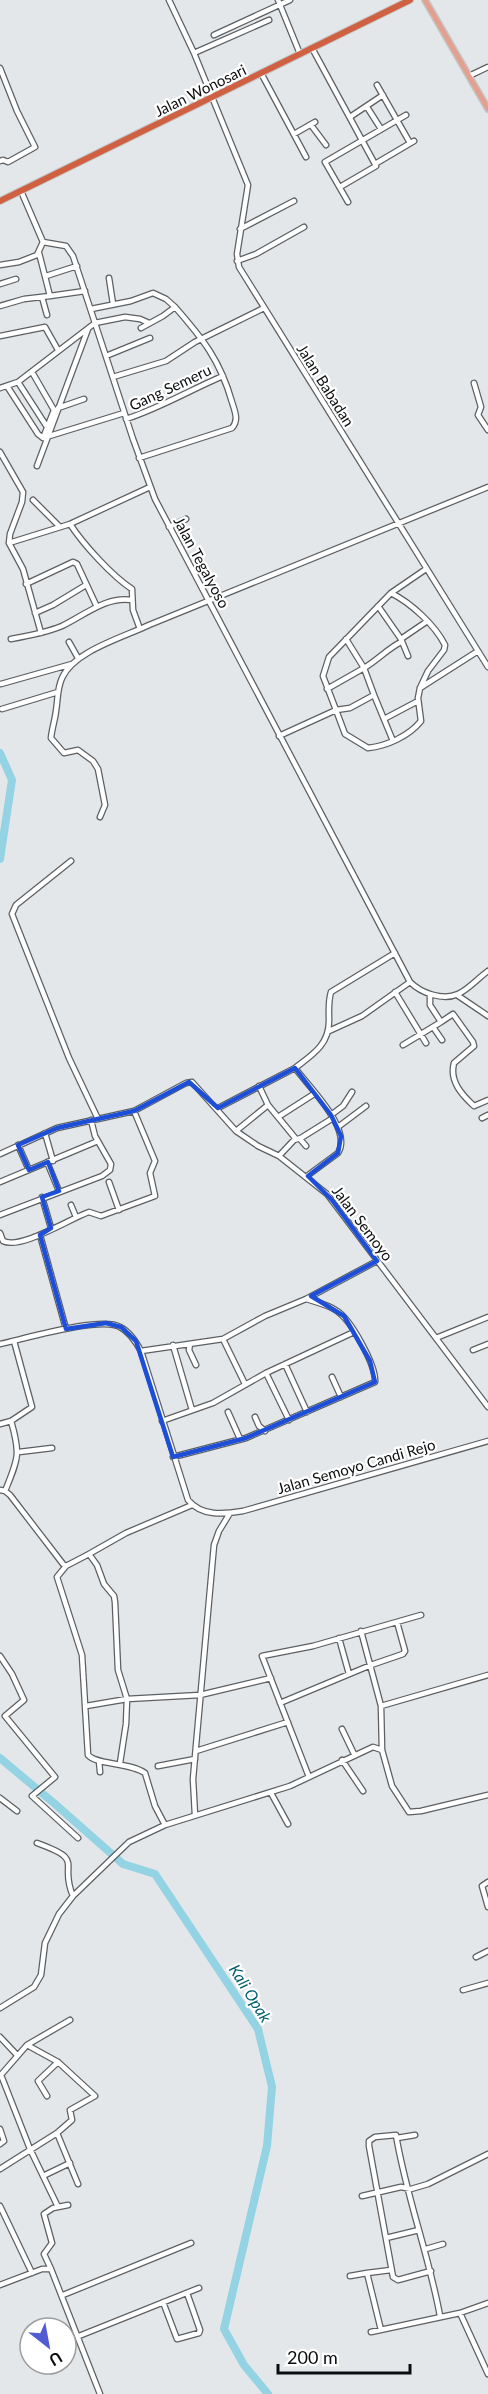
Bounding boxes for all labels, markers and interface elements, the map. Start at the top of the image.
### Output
street label: Jalan Wonosari [151,60,249,120]
street label: Jalan Babadan [294,340,358,430]
street label: Gang Semeru [126,360,214,414]
street label: Jalan Tegalyoso [170,513,234,611]
street label: Jalan Semoyo [329,1182,397,1264]
street label: Jalan Semoyo Candi Rejo [275,1435,437,1497]
water label: Kali Opak [226,1961,276,2026]
north arrow [18,2316,78,2376]
scale bar [278,2337,410,2375]
text: 200 m [287,2346,338,2368]
text: U [46,2348,66,2370]

